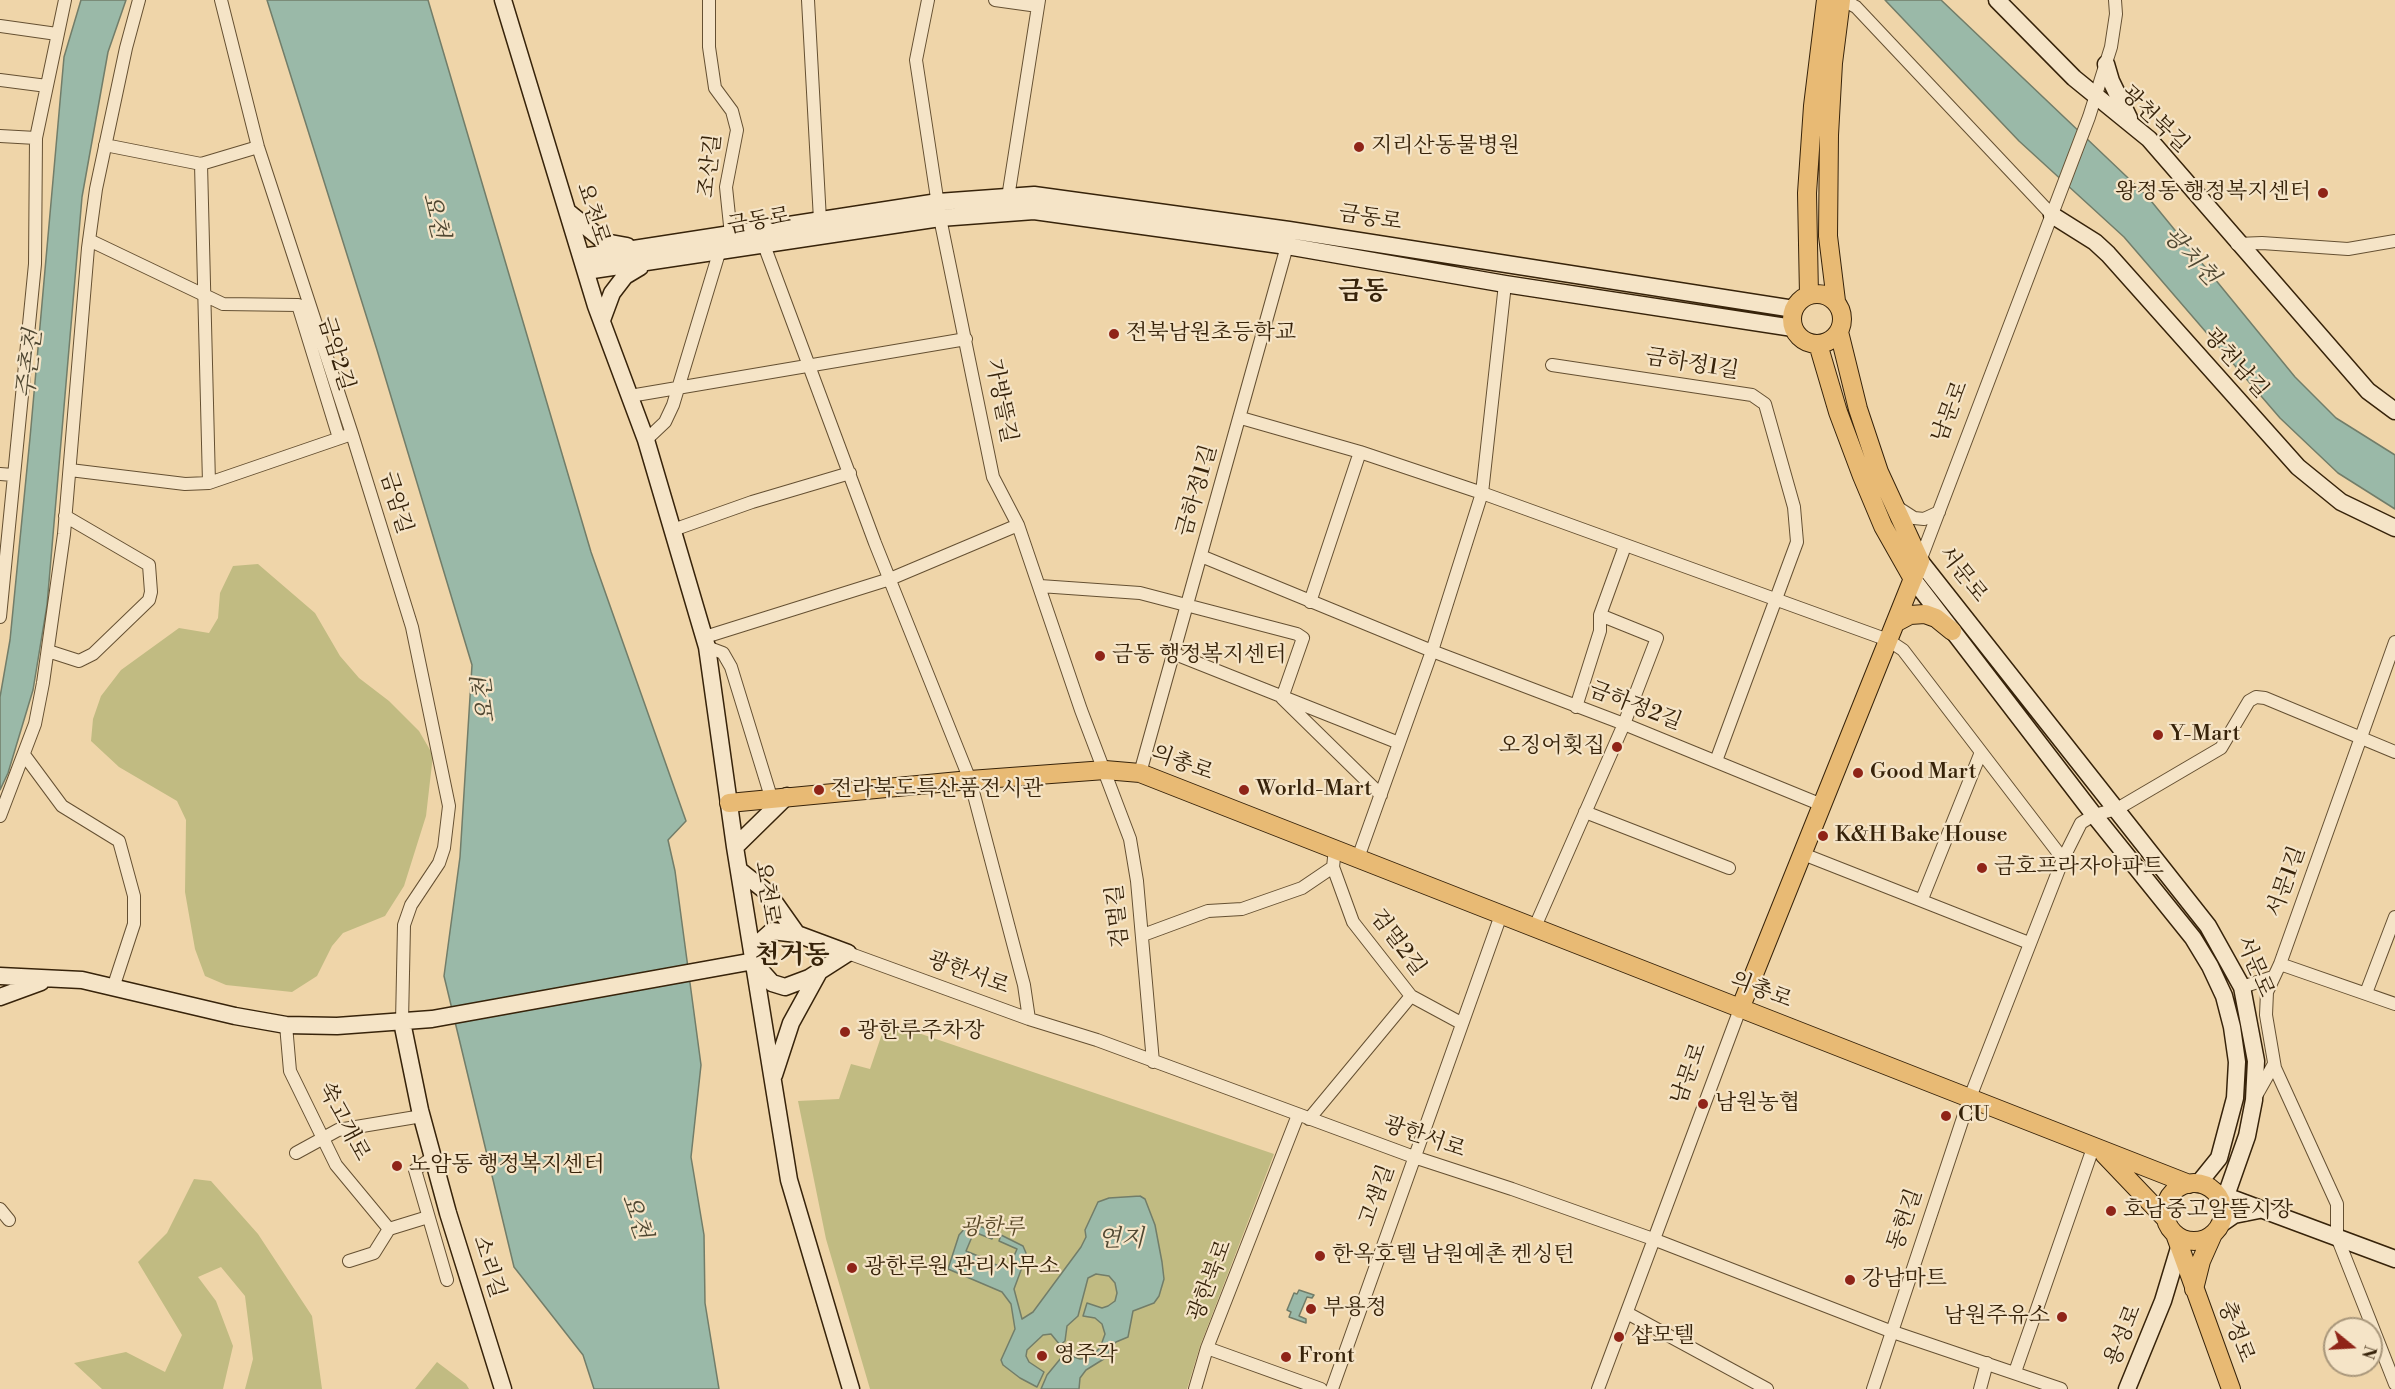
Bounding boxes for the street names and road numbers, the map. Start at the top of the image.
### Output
street label: 광천북길 [2114,81,2194,159]
street label: 조산길 [694,133,728,199]
street label: 요천로 [570,180,614,248]
street label: 금동로 [1336,201,1404,237]
street label: 금동로 [725,203,793,241]
street label: 금암2길 [311,314,359,394]
street label: 광천남길 [2197,324,2273,404]
street label: 금하정1길 [1643,345,1741,385]
street label: 가방뜰길 [979,357,1021,445]
street label: 남문로 [1927,378,1975,446]
street label: 금하정1길 [1172,442,1224,540]
street label: 금암길 [373,469,417,537]
street label: 서문로 [1932,542,1992,608]
street label: 금하정2길 [1585,677,1685,737]
street label: 의총로 [1148,741,1216,787]
street label: 서문1길 [2262,843,2312,921]
street label: 요천로 [748,859,784,927]
street label: 검멀길 [1103,883,1135,949]
street label: 검멀2길 [1363,905,1431,981]
street label: 서문로 [2229,932,2279,1002]
street label: 광한서로 [924,947,1012,1001]
street label: 의총로 [1727,967,1795,1015]
street label: 남문로 [1667,1040,1713,1108]
street label: 쑥고개로 [311,1078,375,1166]
street label: 광한서로 [1380,1112,1468,1164]
street label: 고샘길 [1355,1162,1401,1230]
street label: 동헌길 [1883,1186,1929,1254]
street label: 소리길 [466,1233,510,1301]
street label: 광한북로 [1183,1237,1239,1325]
street label: 충정로 [2211,1298,2259,1366]
street label: 용성로 [2100,1301,2148,1371]

